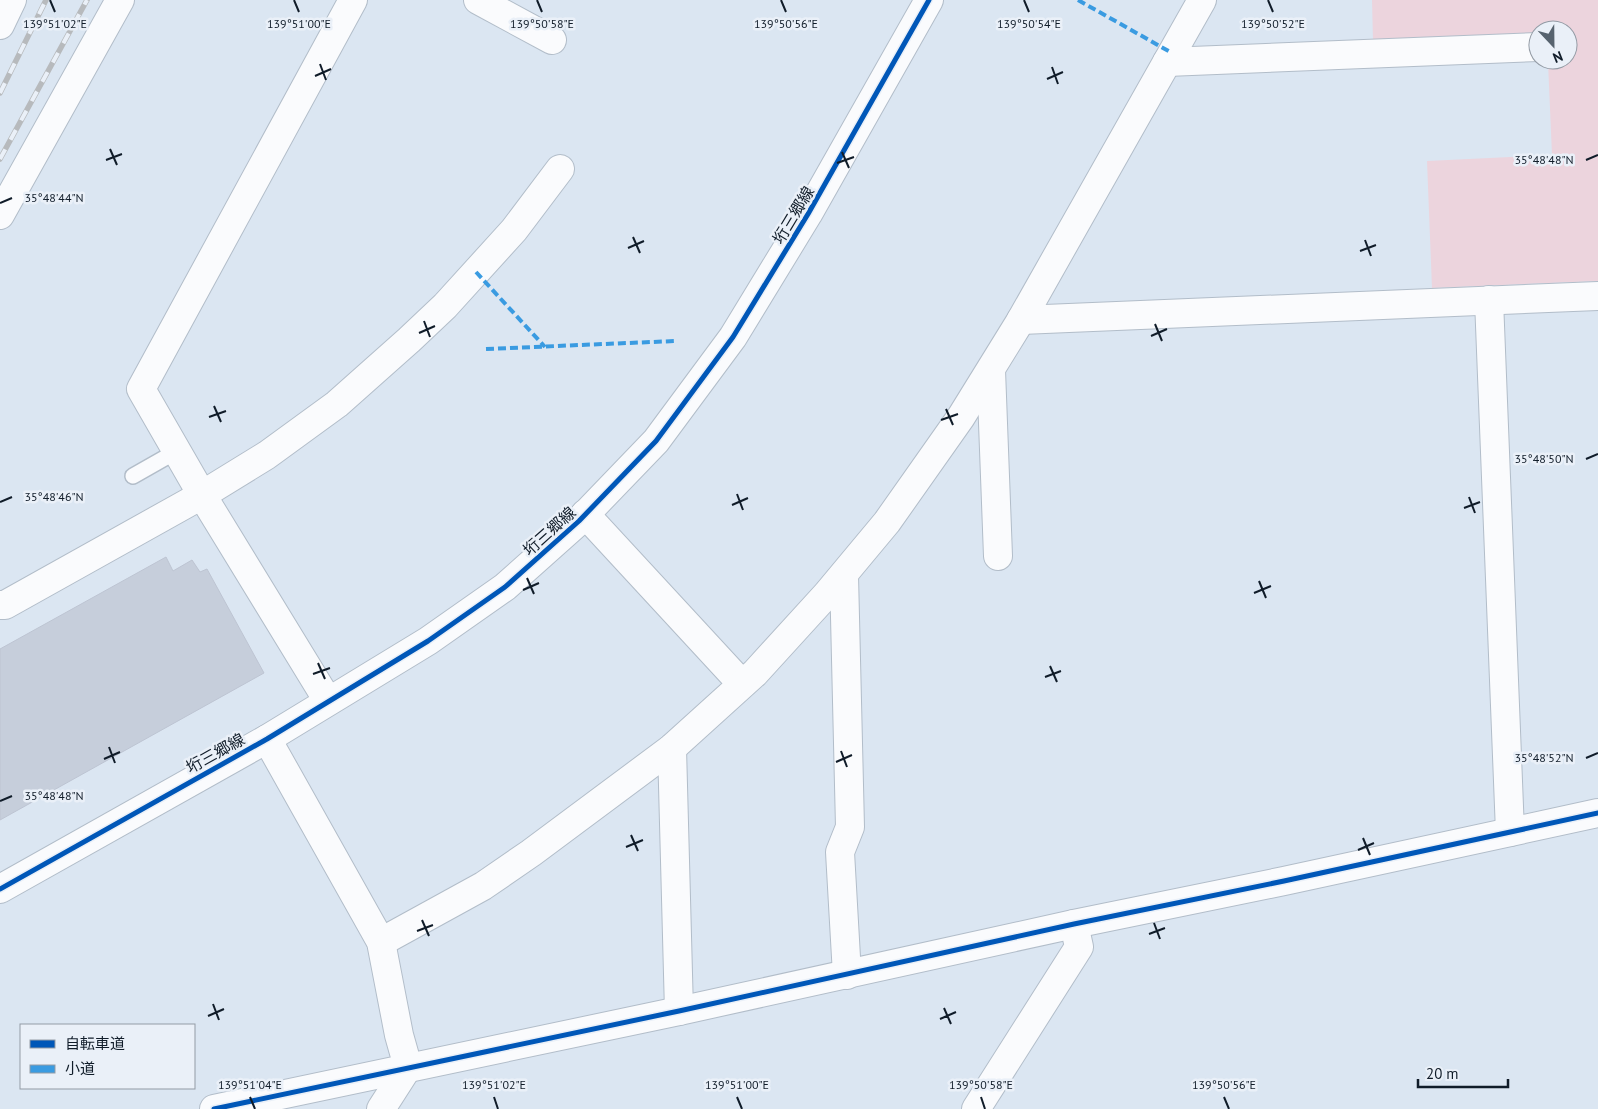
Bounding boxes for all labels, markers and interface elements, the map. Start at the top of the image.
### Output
text: 139°51'02"E [23,16,87,31]
text: 139°51'00"E [267,16,331,31]
text: 139°50'58"E [510,16,574,31]
text: 139°50'56"E [754,16,818,31]
text: 139°50'54"E [997,16,1061,31]
text: 139°50'52"E [1241,16,1305,31]
north arrow [1528,20,1578,70]
text: N [1550,47,1566,67]
text: 35°48'48"N [1514,152,1574,167]
street label: 垳三郷線 [768,182,818,248]
text: 35°48'44"N [24,190,84,205]
text: 35°48'50"N [1514,451,1574,466]
text: 35°48'46"N [24,489,84,504]
street label: 垳三郷線 [519,502,579,560]
street label: 垳三郷線 [182,729,248,777]
text: 35°48'52"N [1514,750,1574,765]
text: 35°48'48"N [24,788,84,803]
legend [20,1024,195,1089]
text: 自転車道 [65,1034,125,1053]
scale bar [1418,1056,1508,1088]
text: 小道 [65,1059,95,1078]
text: 20 m [1426,1064,1459,1083]
text: 139°51'04"E [218,1077,282,1092]
text: 139°51'02"E [462,1077,526,1092]
text: 139°51'00"E [705,1077,769,1092]
text: 139°50'58"E [949,1077,1013,1092]
text: 139°50'56"E [1192,1077,1256,1092]

